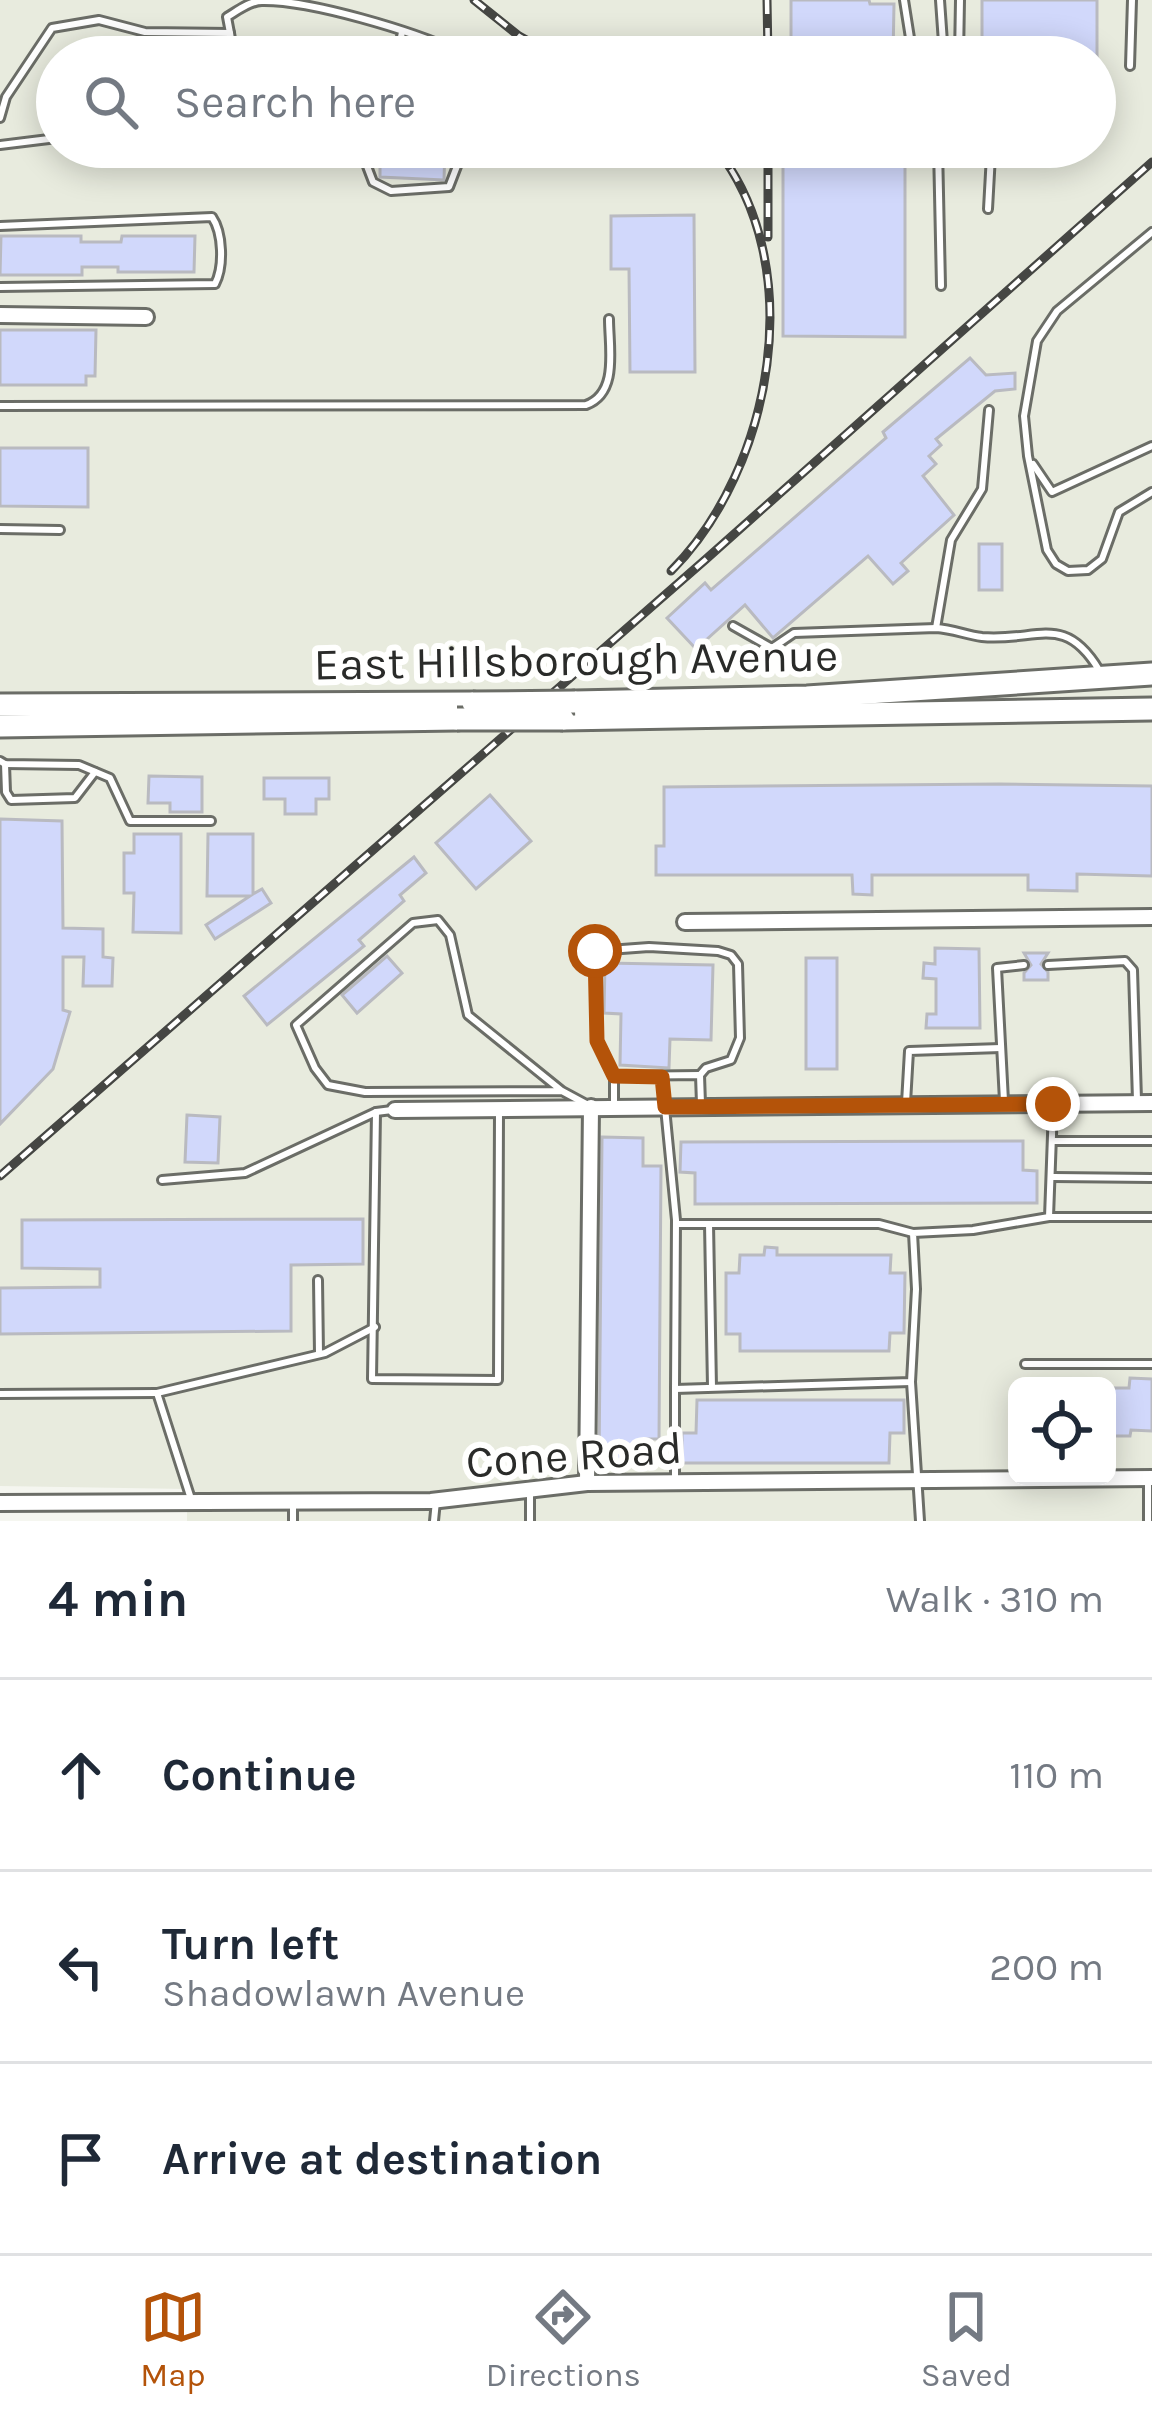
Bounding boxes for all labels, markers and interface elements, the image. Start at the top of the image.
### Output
search box [36,36,1116,168]
icon: search [78,69,144,135]
text: Search here [174,76,416,128]
street label: East Hillsborough Avenue [313,629,839,692]
route start [568,924,622,978]
route end [1026,1077,1080,1131]
map controls [1008,1377,1116,1485]
button: locate [1008,1377,1116,1485]
street label: Cone Road [464,1422,684,1488]
text: 4 min [48,1569,188,1629]
text: Walk · 310 m [886,1576,1104,1622]
icon: ahead [48,1742,114,1808]
text: Continue [162,1749,357,1801]
text: 110 m [1009,1752,1104,1798]
text: Turn left [162,1918,339,1970]
icon: left [48,1934,114,2000]
text: 200 m [989,1944,1104,1990]
text: Shadowlawn Avenue [162,1970,525,2016]
icon: arrive [48,2126,114,2192]
text: Arrive at destination [162,2133,602,2185]
tab: Map [140,2284,206,2394]
tab: Directions [486,2284,641,2394]
tab: Saved [921,2284,1012,2394]

